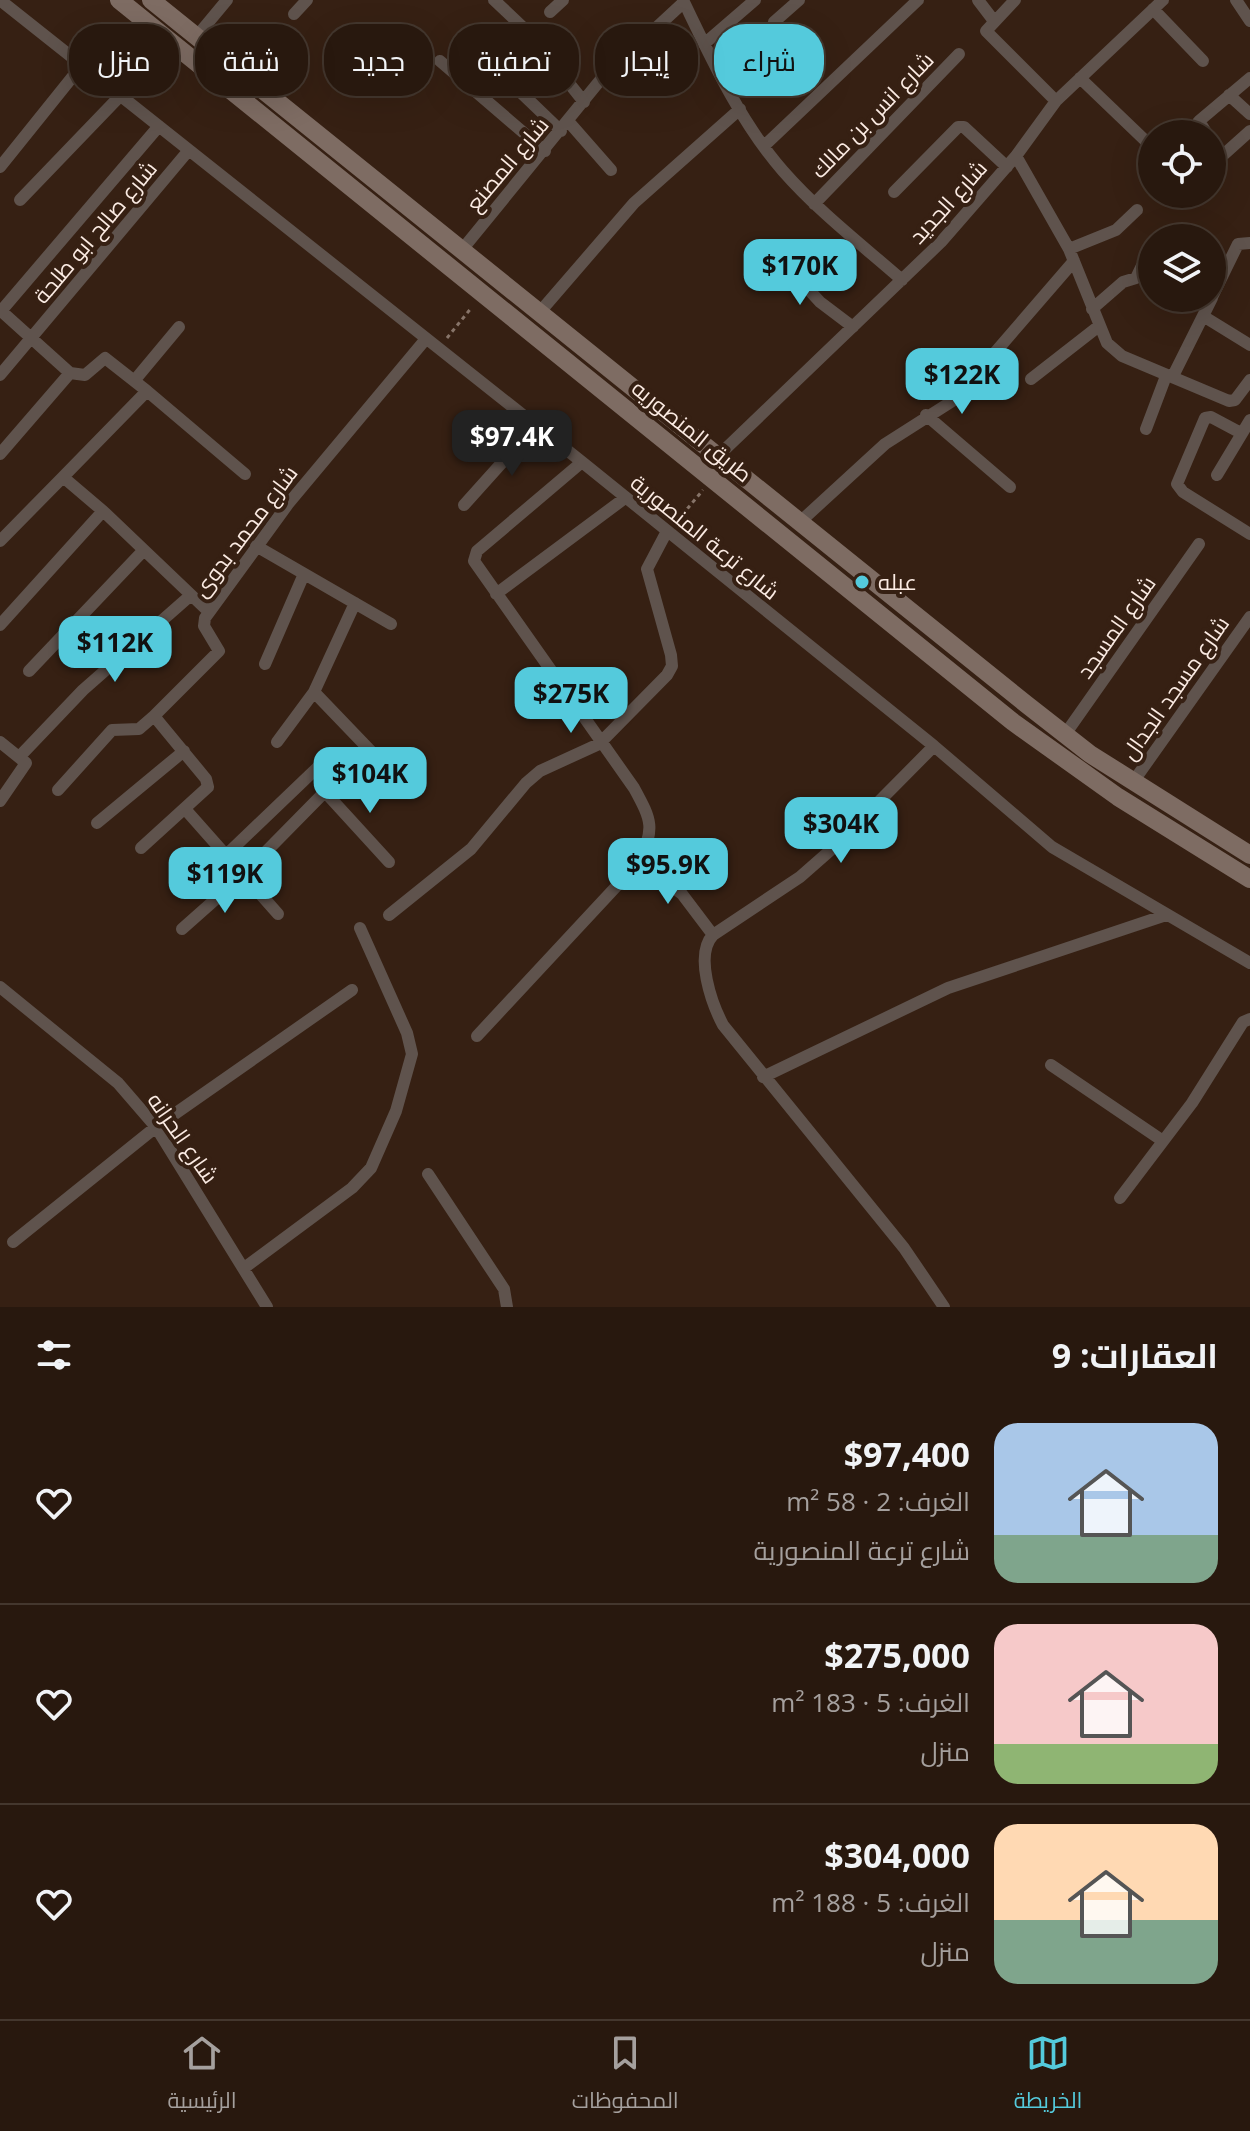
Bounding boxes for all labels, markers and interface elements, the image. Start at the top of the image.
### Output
chip: منزل [69,24,179,96]
chip: شقة [195,24,308,96]
chip: جديد [324,24,433,96]
chip: تصفية [449,24,579,96]
chip: إيجار [595,24,698,96]
chip: شراء [714,24,824,96]
street label: شارع انس بن مالك [803,45,940,185]
street label: شارع المصنع [458,110,555,217]
map controls [1138,120,1226,312]
button: locate [1138,120,1226,208]
street label: شارع الجديد [902,153,994,250]
street label: شارع صالح ابو طلحة [26,154,164,310]
button: layers [1138,224,1226,312]
pin: $170K [744,239,856,307]
text: $170K [762,247,838,283]
pin: $122K [906,348,1018,416]
text: $122K [924,356,1000,392]
street label: طريق المنصوريه [626,372,759,488]
pin: $97.4K [447,410,577,478]
text: $97.4K [470,418,554,454]
street label: شارع محمد بدوى [185,459,304,603]
street label: شارع ترعة المنصورية [624,467,786,606]
place label: عبله [878,566,917,596]
street label: شارع المسجد [1069,569,1162,684]
marker: عبله [853,573,871,591]
street label: شارع مسجد الجدال [1113,609,1236,766]
pin: $112K [59,616,171,684]
text: $112K [77,624,153,660]
pin: $275K [515,667,627,735]
text: $275K [533,675,609,711]
pin: $104K [314,747,426,815]
text: $104K [332,755,408,791]
pin: $304K [785,797,897,865]
text: $304K [803,805,879,841]
pin: $95.9K [603,838,733,906]
text: $95.9K [626,846,710,882]
pin: $119K [169,847,281,915]
text: $119K [187,855,263,891]
street label: شارع الحرانه [141,1086,226,1189]
text: العقارات: 9 [1052,1332,1218,1378]
icon: filters [32,1333,76,1377]
text: $97,400 [844,1431,970,1477]
icon: home [1058,1455,1154,1551]
icon: heart [32,1481,76,1525]
text: الغرف: 2 · 58 m² [786,1483,970,1519]
text: شارع ترعة المنصورية [754,1532,970,1568]
text: $275,000 [824,1632,970,1678]
icon: home [1058,1656,1154,1752]
icon: heart [32,1682,76,1726]
text: الغرف: 5 · 183 m² [771,1684,970,1720]
text: منزل [921,1733,970,1769]
text: $304,000 [824,1832,970,1878]
icon: home [1058,1856,1154,1952]
icon: heart [32,1882,76,1926]
text: الغرف: 5 · 188 m² [771,1884,970,1920]
text: منزل [921,1933,970,1969]
tab: الرئيسية [168,2031,237,2121]
tab: المحفوظات [572,2031,679,2121]
tab: الخريطة [1014,2031,1082,2121]

